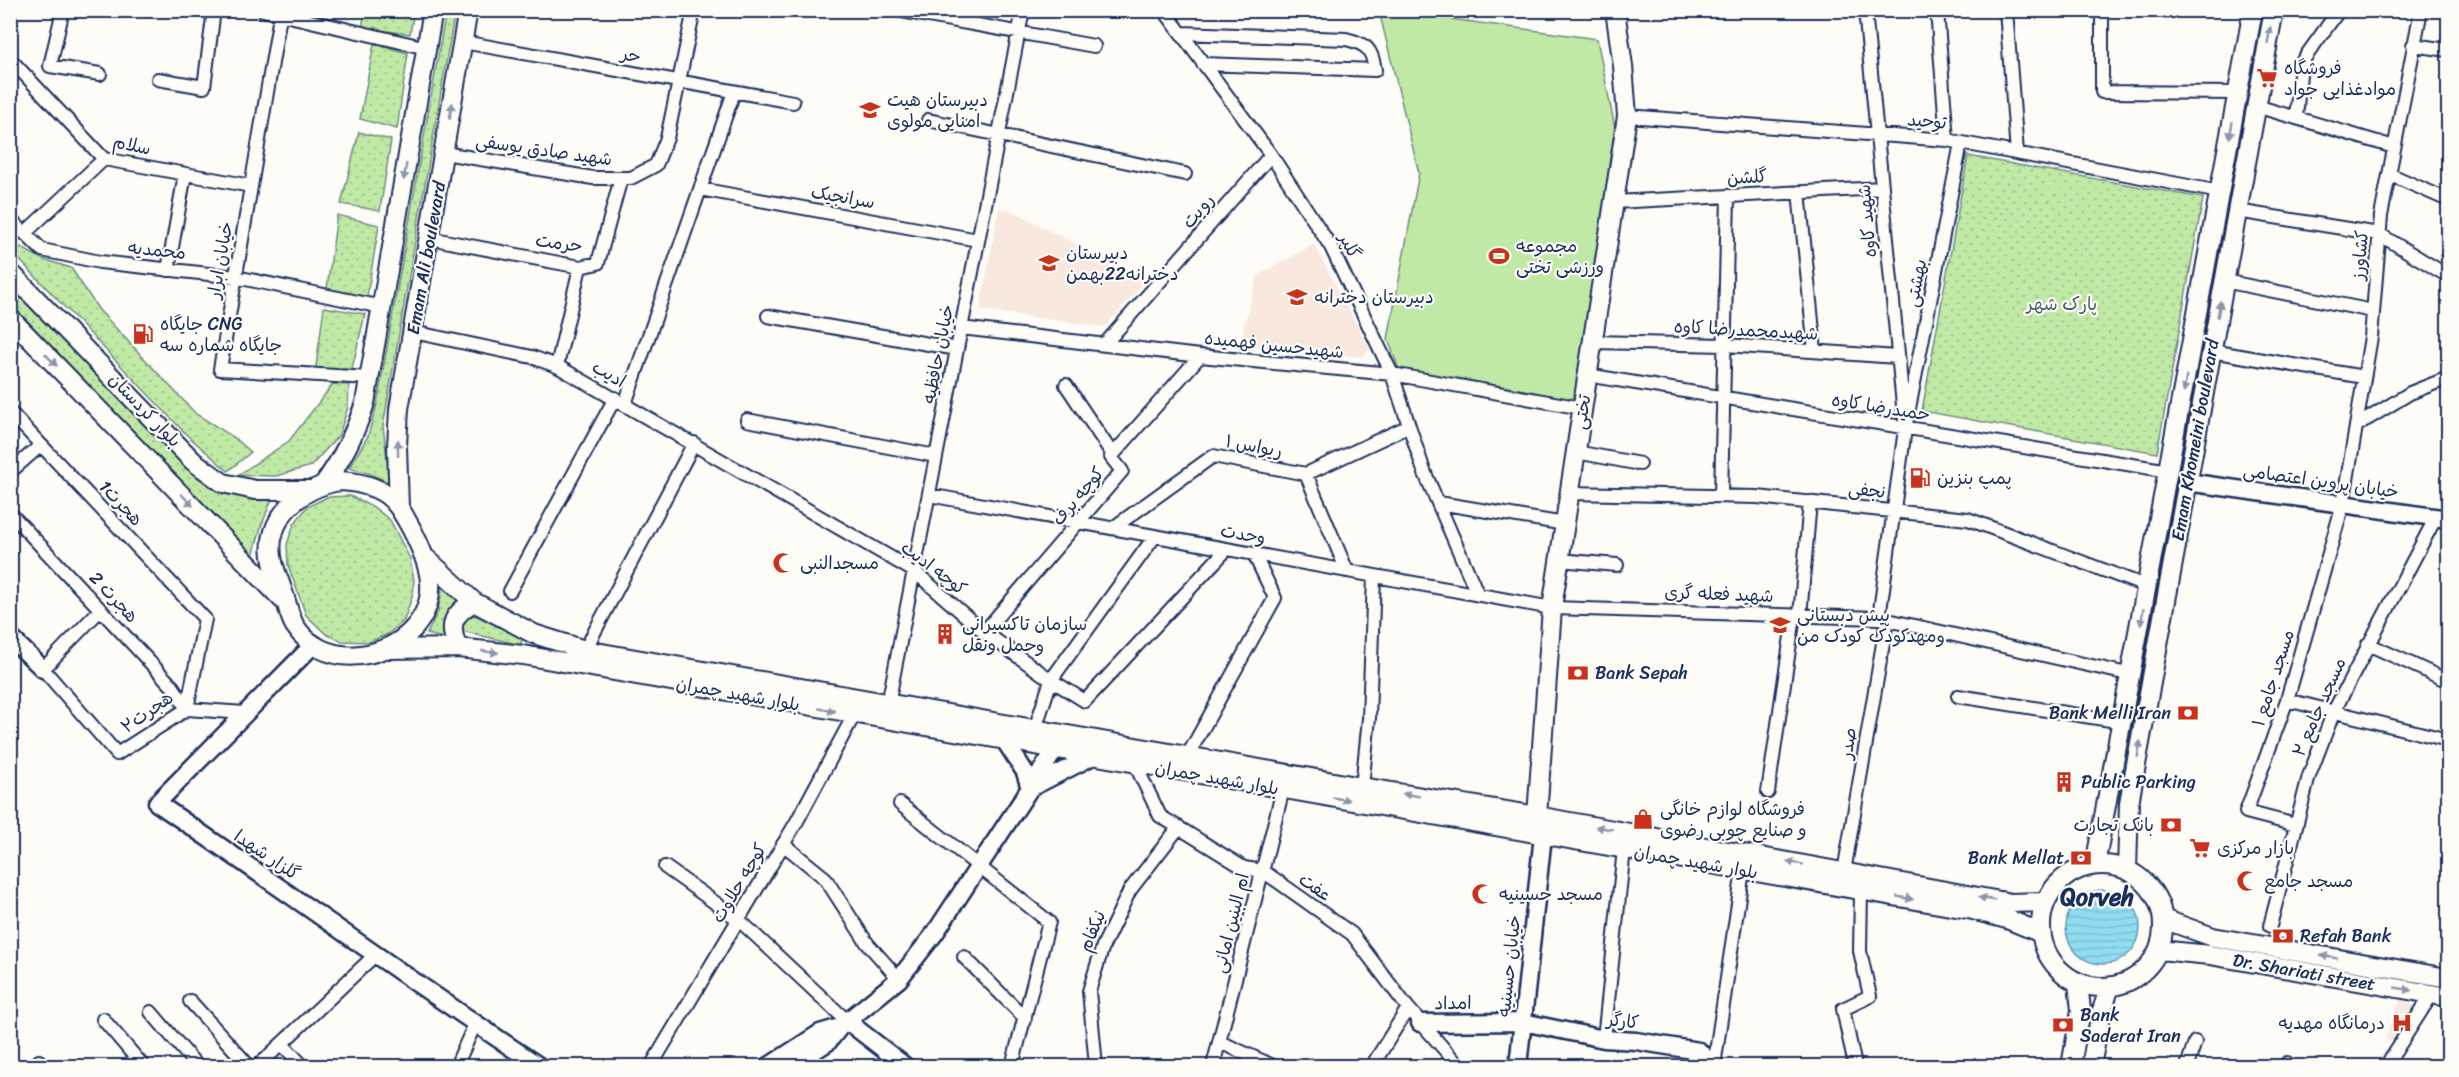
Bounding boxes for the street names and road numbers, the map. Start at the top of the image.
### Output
street label: حر [616,37,644,73]
street label: توحید [1906,103,1949,139]
street label: سلام [110,125,154,165]
street label: شهید صادق یوسفی [474,125,614,175]
street label: گلشن [1726,160,1768,194]
street label: سرانجیک [809,176,877,218]
street label: Emam Ali boulevard [397,177,455,337]
street label: شهید کاوه [1848,183,1886,259]
street label: رویت [1173,186,1223,236]
street label: خیابان ابرار [197,219,243,303]
street label: حرمت [533,224,585,262]
street label: گلپر [1329,226,1370,265]
street label: کشاورز [2342,229,2378,283]
street label: محمدیه [126,231,188,269]
street label: بهشتی [1896,256,1936,310]
street label: خیابان حافظیه [913,302,963,406]
street label: شهیدمحمدرضا کاوه [1673,310,1819,350]
street label: شهیدحسین فهمیده [1203,322,1345,368]
street label: Emam Khomeini boulevard [2161,335,2229,543]
street label: ادیب [586,351,632,397]
street label: بلوار کردستان [101,365,189,455]
street label: حمیدرضا کاوه [1829,383,1933,431]
street label: تختی [1563,391,1601,432]
street label: ریواس ۱ [1223,425,1285,467]
street label: خیابان پروین اعتصامی [2241,454,2401,508]
street label: کوچه برف [1043,459,1113,533]
street label: هجرت1 [91,472,151,534]
street label: نجفی [1847,472,1887,508]
street label: وحدت [1218,514,1268,554]
street label: کوچه ادیب [894,532,975,604]
street label: هجرت 2 [81,564,147,630]
street label: شهید فعله گری [1664,576,1774,612]
street label: مسجد جامع ۱ [2242,625,2304,731]
street label: مسجد جامع ۲ [2283,652,2355,762]
street label: بلوار شهید چمران [673,667,803,721]
street label: هجرت۲ [114,682,180,742]
street label: صدر [1829,725,1866,763]
street label: بلوار شهید چمران [1152,751,1282,805]
street label: گلزار شهدا [227,821,307,889]
street label: بلوار شهید چمران [1631,835,1761,889]
street label: کوچه حلاوت [702,836,776,929]
street label: عفت [1292,864,1338,910]
street label: ام البنین امانی [1203,870,1259,976]
street label: نیکفام [1069,905,1115,957]
street label: خیابان حسینیه [1488,913,1530,1019]
street label: Dr. Shariati street [2230,944,2378,1000]
street label: امداد [1434,987,1472,1019]
street label: کارگر [1603,1003,1641,1039]

